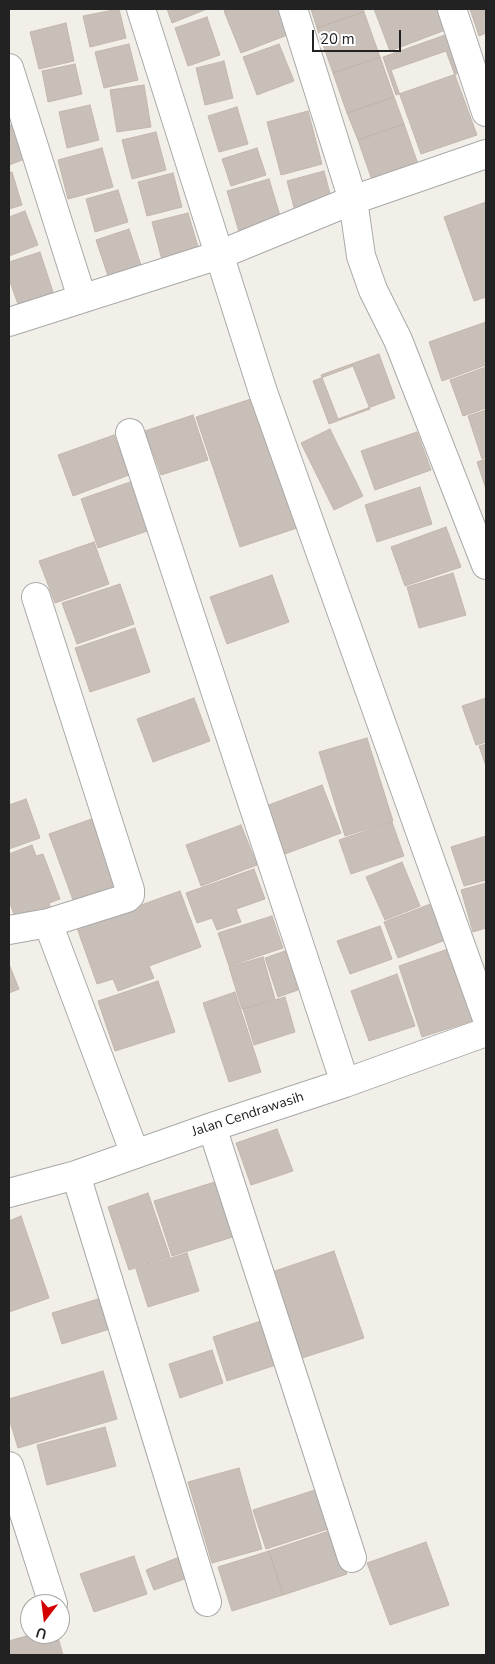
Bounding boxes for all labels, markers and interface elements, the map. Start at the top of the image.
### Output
scale bar [315,20,404,52]
text: 20 m [320,29,355,49]
street label: Jalan Cendrawasih [190,1089,306,1141]
north arrow [20,1594,70,1644]
text: U [34,1622,49,1644]

